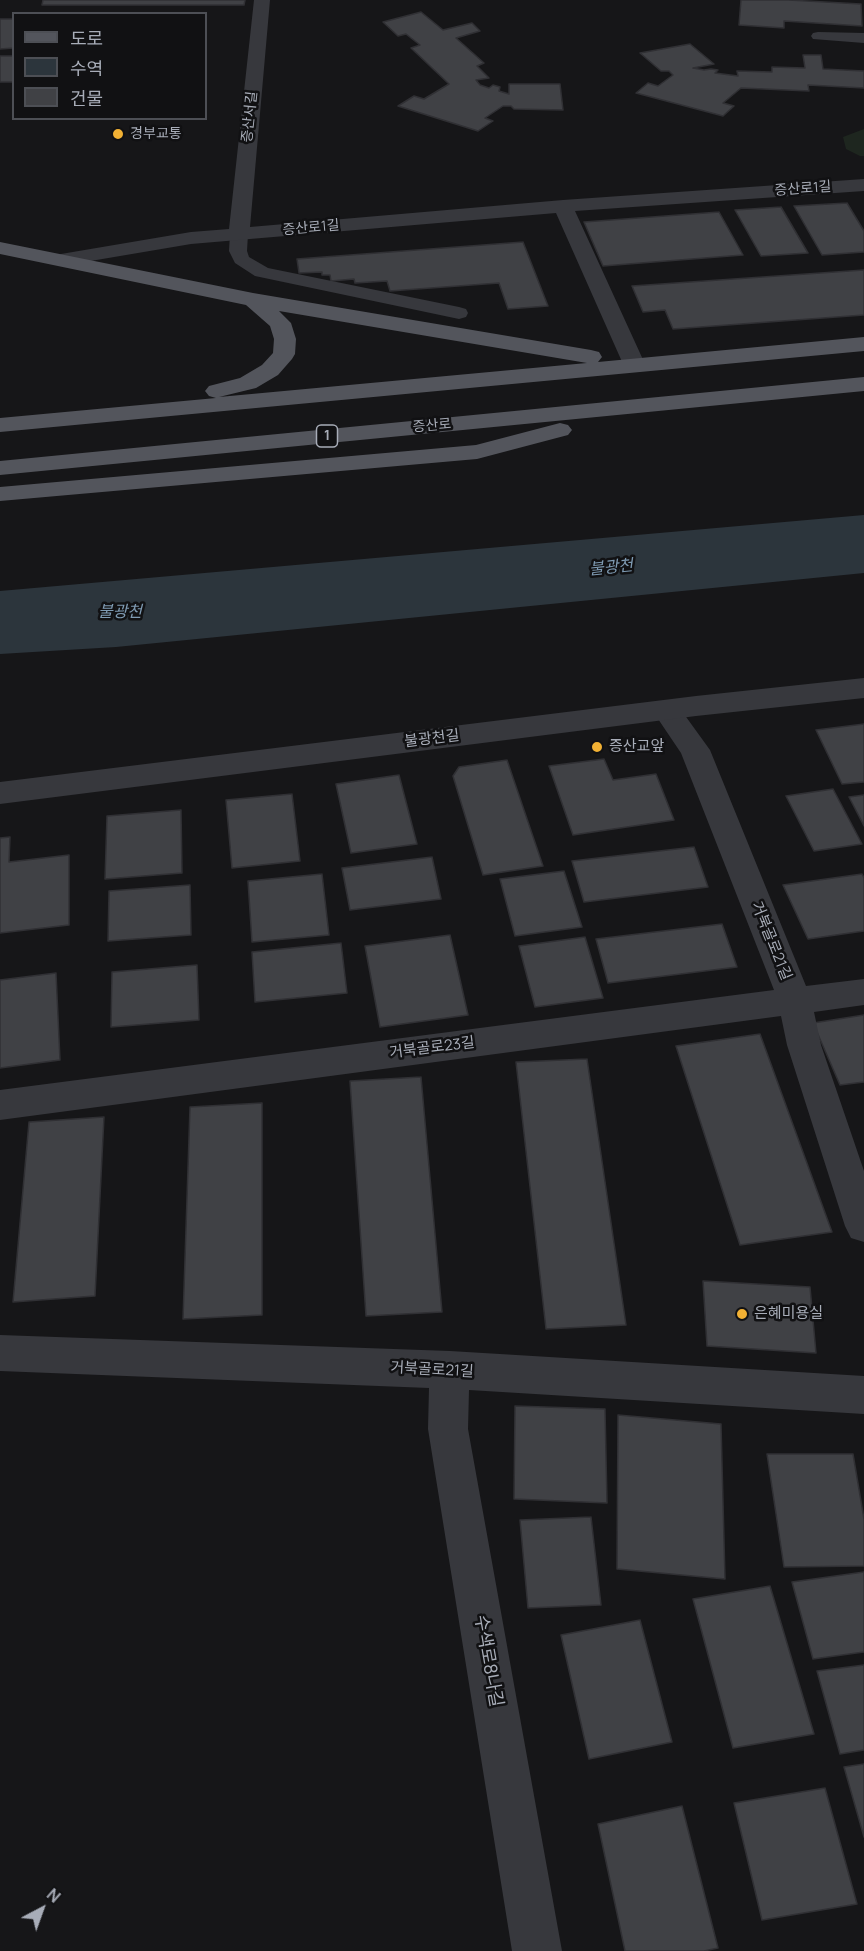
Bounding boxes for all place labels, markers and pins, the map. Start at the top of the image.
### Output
place label: 경부교통 [130,126,182,142]
marker: 경부교통 [111,127,125,141]
place label: 증산교앞 [609,738,664,756]
marker: 증산교앞 [590,740,604,754]
place label: 은혜미용실 [754,1305,823,1323]
marker: 은혜미용실 [735,1307,749,1321]

